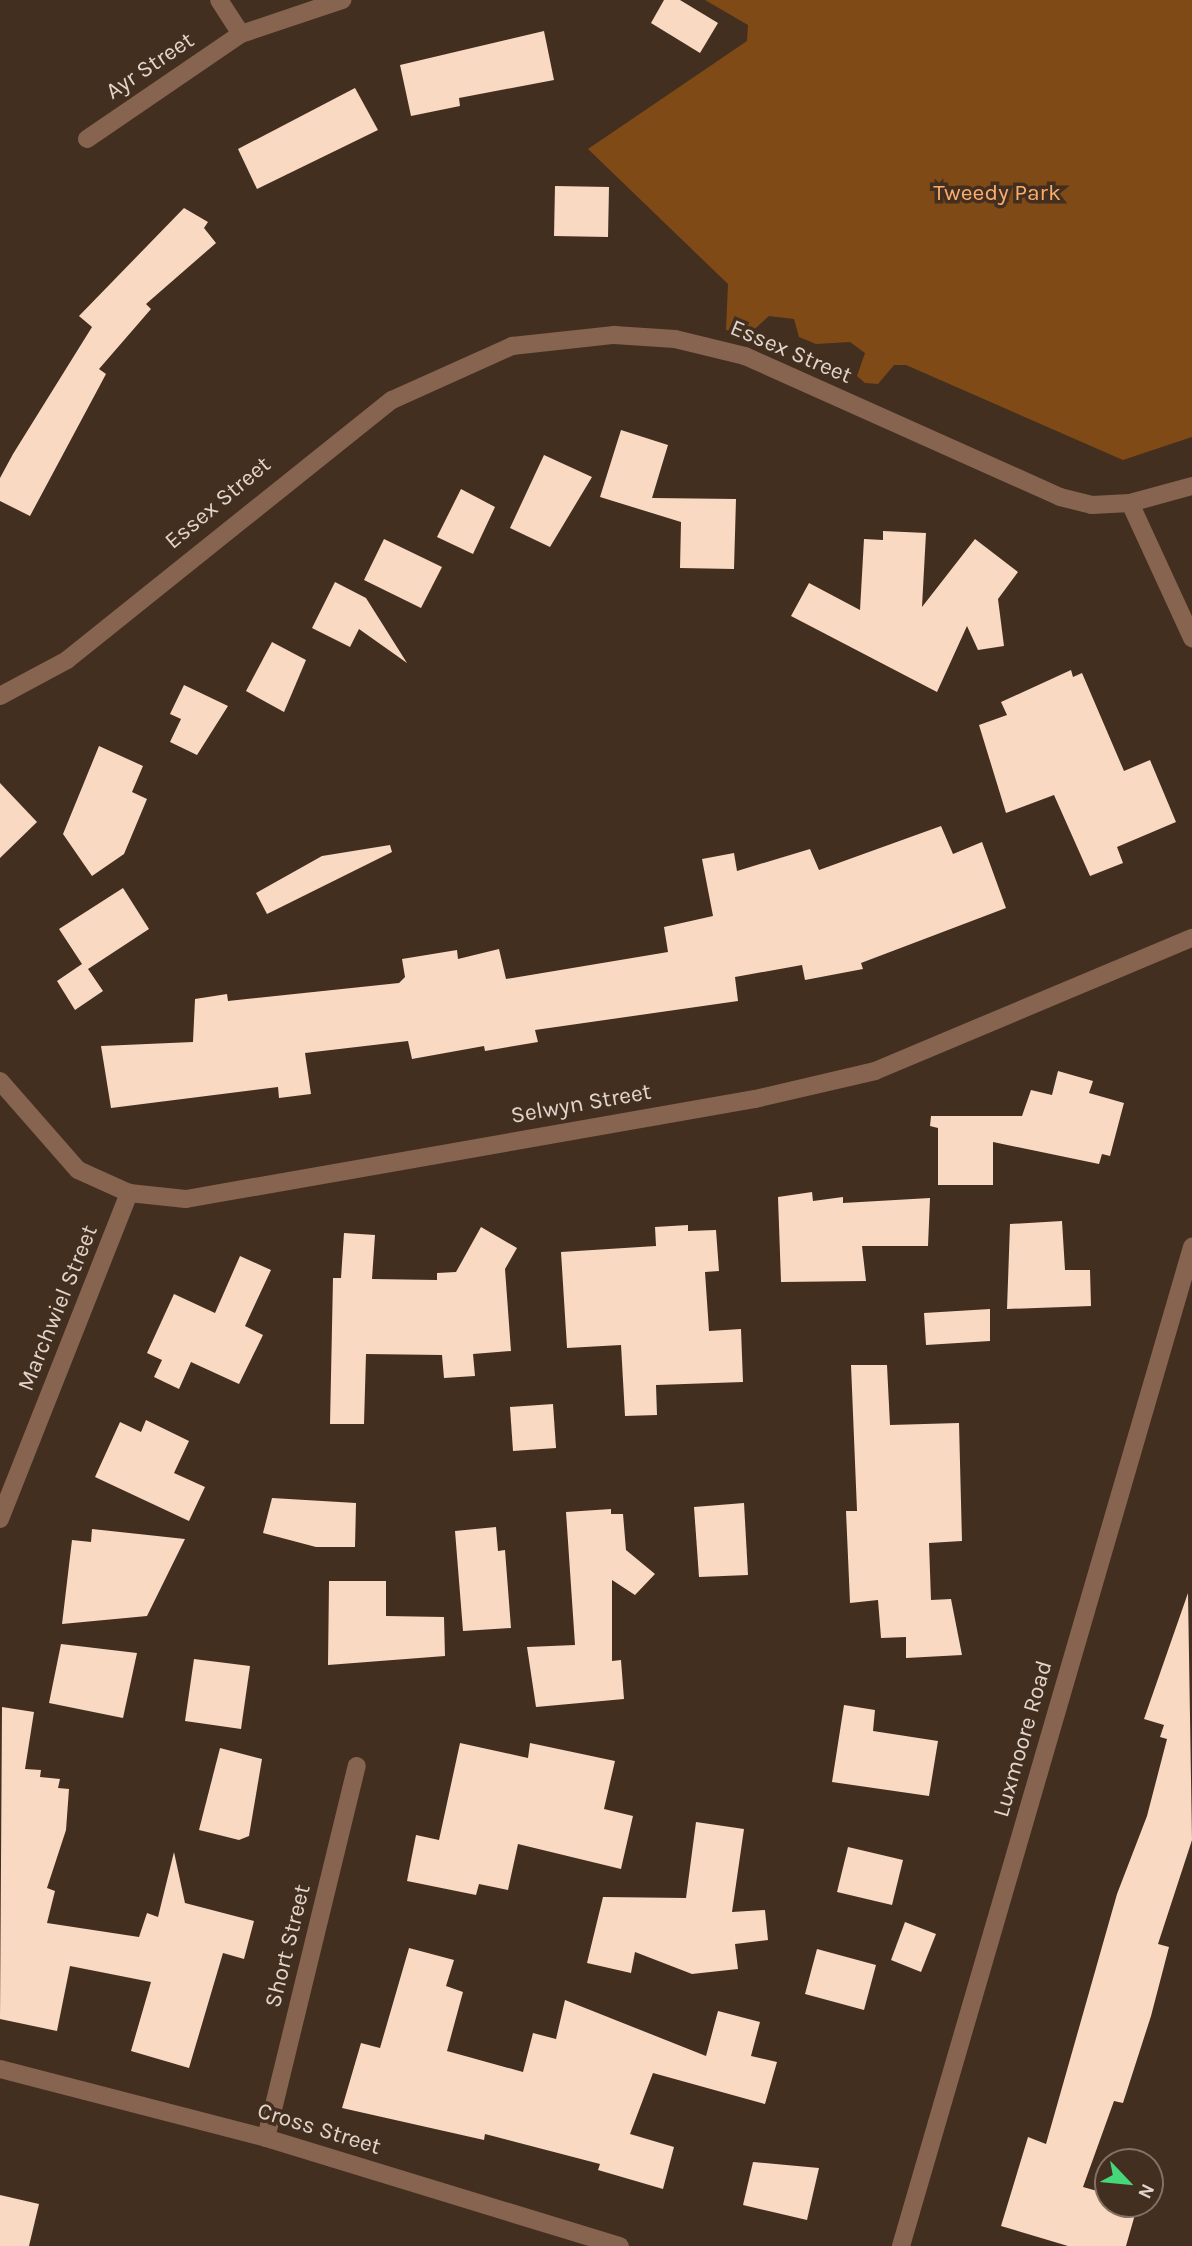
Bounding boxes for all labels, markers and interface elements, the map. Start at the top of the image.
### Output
street label: Ayr Street [101,27,199,105]
park label: Tweedy Park [933,179,1061,207]
street label: Essex Street [726,314,856,390]
street label: Essex Street [160,451,276,555]
street label: Selwyn Street [509,1078,653,1130]
street label: Marchwiel Street [12,1221,104,1395]
street label: Luxmoore Road [987,1658,1059,1820]
street label: Short Street [259,1882,317,2010]
street label: Cross Street [254,2097,384,2161]
north arrow [1094,2148,1164,2218]
text: N [1133,2180,1159,2202]

